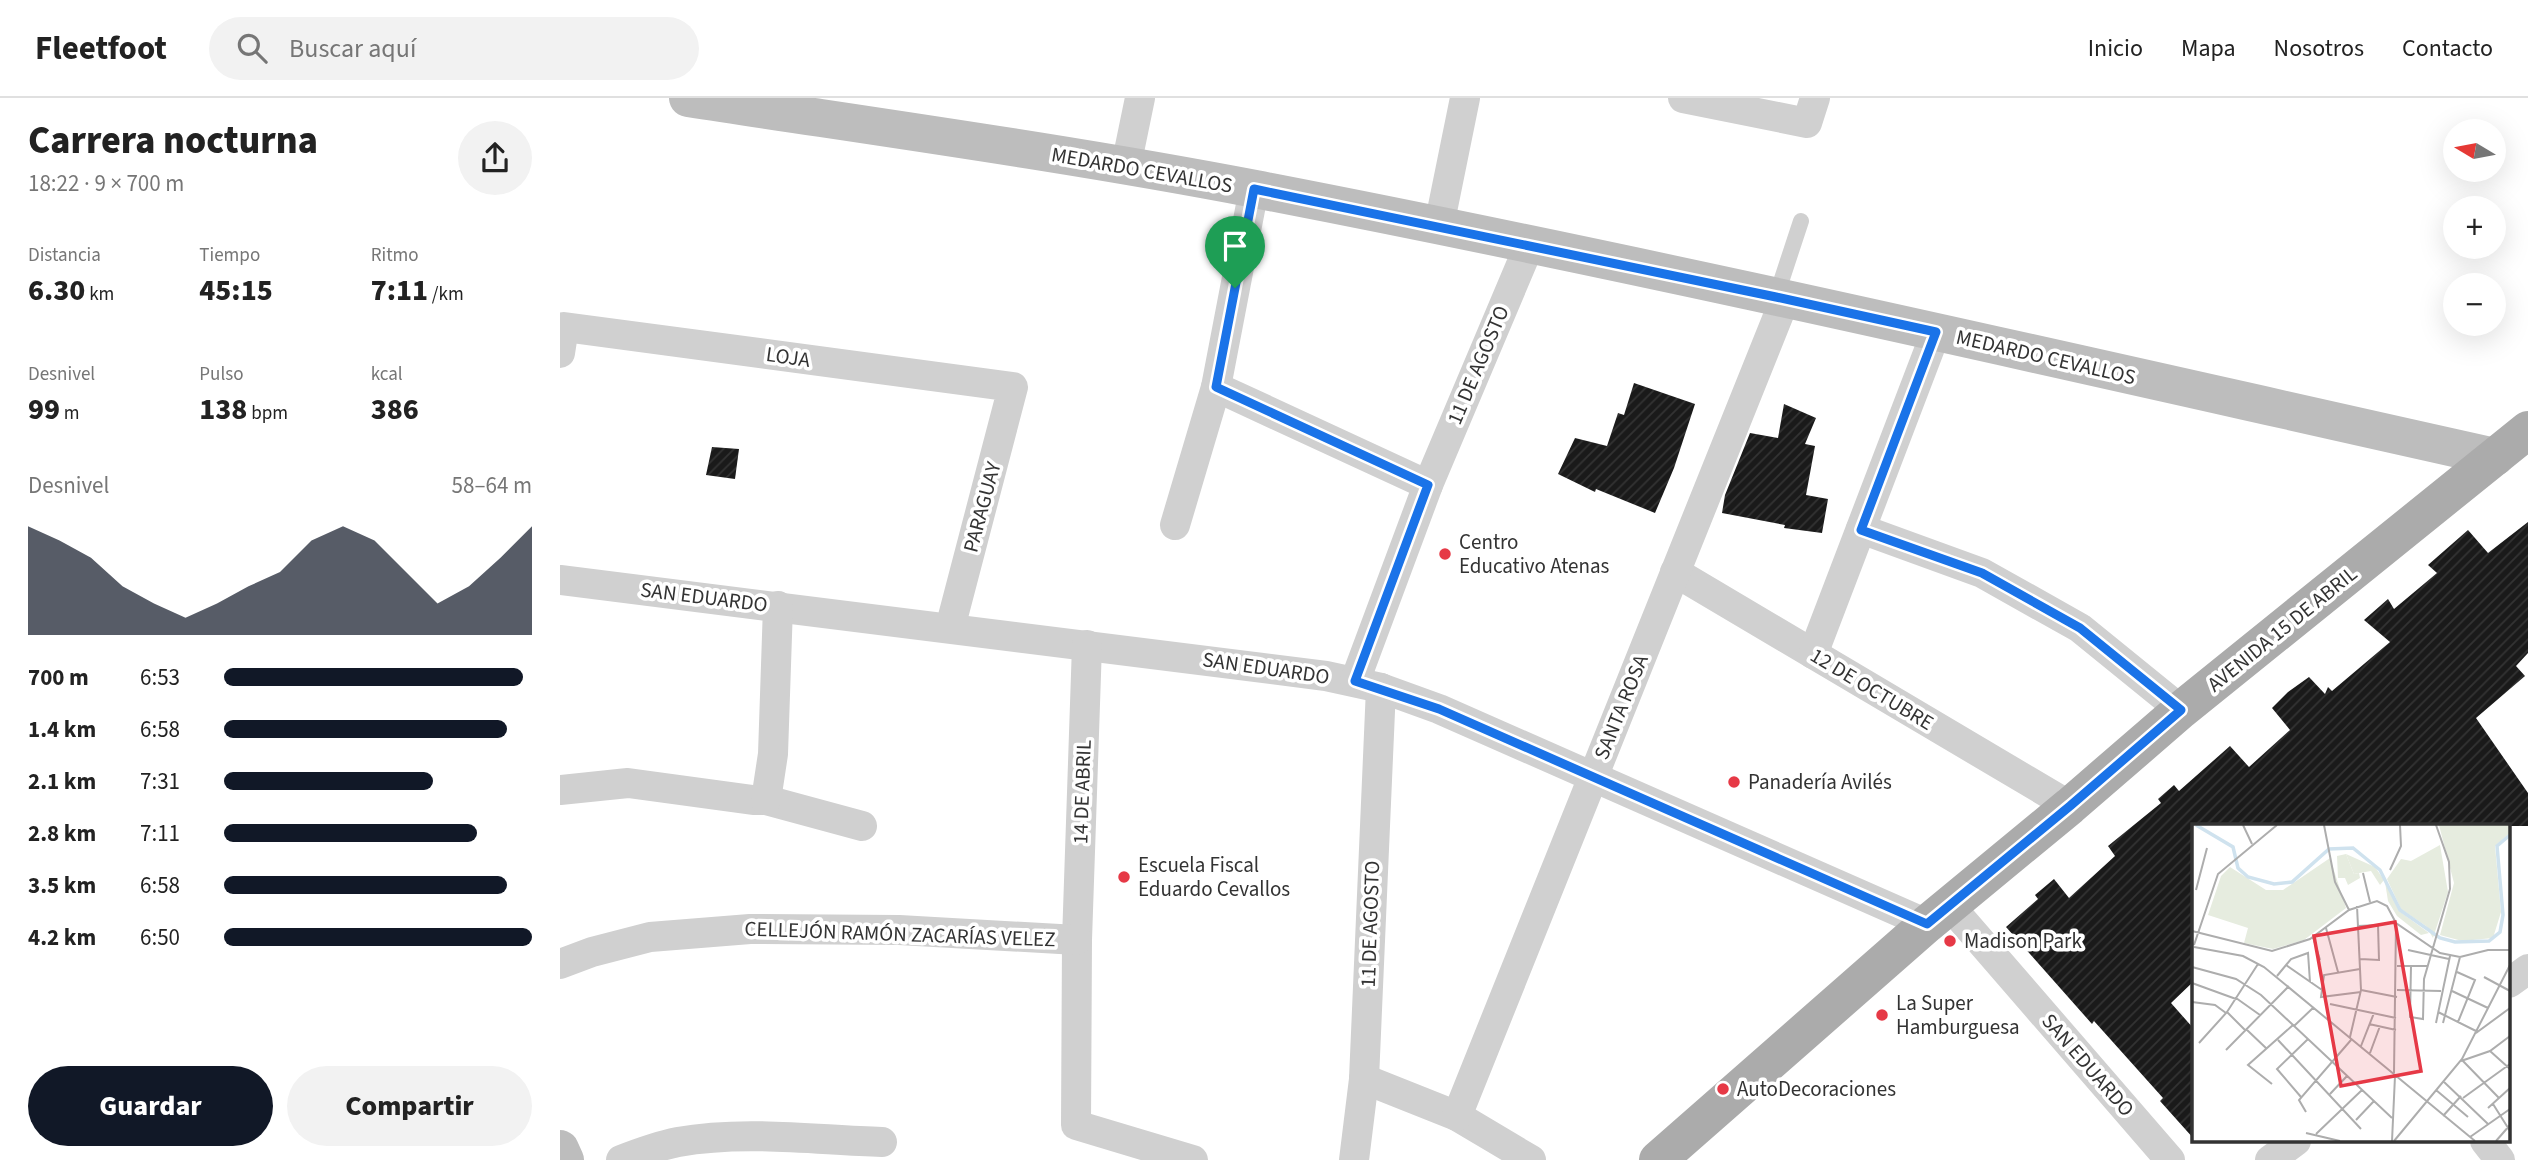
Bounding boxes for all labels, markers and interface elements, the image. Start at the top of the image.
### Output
search box [209,17,699,80]
text: Fleetfoot [35,25,167,72]
icon: search [233,29,271,67]
text: Buscar aquí [289,30,416,67]
text: Inicio [2088,31,2143,66]
text: Mapa [2181,31,2236,66]
text: Nosotros [2274,31,2364,66]
text: Contacto [2402,31,2493,66]
text: Carrera nocturna [28,114,318,168]
north arrow [2443,119,2506,182]
map controls [2443,119,2506,336]
button: share [458,121,532,195]
street label: MEDARDO CEVALLOS [1049,139,1235,201]
text: 18:22 · 9 × 700 m [28,167,184,200]
button: + [2443,196,2506,259]
pin [1205,216,1265,288]
icon: arrive [1216,227,1254,265]
text: Distancia [28,242,101,269]
text: Tiempo [199,242,260,269]
text: Ritmo [371,242,419,269]
text: 6.30 [28,269,85,312]
text: 45:15 [199,269,273,312]
text: 7:11 [371,269,428,312]
button: − [2443,273,2506,336]
text: km [85,281,114,308]
text: /km [428,281,464,308]
street label: 11 DE AGOSTO [1439,301,1517,429]
street label: MEDARDO CEVALLOS [1953,322,2139,392]
street label: LOJA [764,339,813,375]
text: Desnivel [28,361,95,388]
text: Pulso [199,361,244,388]
text: kcal [371,361,403,388]
text: 99 [28,388,60,431]
text: 138 [199,388,247,431]
text: 386 [371,388,419,431]
text: m [60,400,80,427]
text: bpm [247,400,288,427]
street label: PARAGUAY [956,457,1009,556]
text: Desnivel [28,469,109,502]
text: 58–64 m [452,469,532,502]
place label: Centro Educativo Atenas [1459,527,1610,581]
marker: Centro Educativo Atenas [1437,546,1453,562]
street label: AVENIDA 15 DE ABRIL [2201,559,2363,699]
street label: SAN EDUARDO [639,574,769,620]
street label: 12 DE OCTUBRE [1805,640,1939,738]
street label: SAN EDUARDO [1201,644,1331,692]
street label: SANTA ROSA [1586,649,1656,764]
text: 700 m [28,661,89,694]
text: 6:53 [140,661,180,694]
text: 1.4 km [28,713,96,746]
text: 6:58 [140,713,180,746]
street label: 14 DE ABRIL [1065,739,1099,845]
text: 2.1 km [28,765,96,798]
text: 7:31 [140,765,180,798]
place label: Panadería Avilés [1748,767,1892,797]
marker: Panadería Avilés [1726,774,1742,790]
text: 2.8 km [28,817,96,850]
text: 7:11 [140,817,180,850]
inset map [2192,824,2511,1142]
place label: Escuela Fiscal Eduardo Cevallos [1138,850,1290,904]
street label: 11 DE AGOSTO [1353,860,1387,988]
text: 3.5 km [28,869,96,902]
text: 6:58 [140,869,180,902]
marker: Escuela Fiscal Eduardo Cevallos [1116,869,1132,885]
street label: CELLEJÓN RAMÓN ZACARÍAS VELEZ [744,914,1056,954]
text: 4.2 km [28,921,96,954]
text: 6:50 [140,921,180,954]
place label: Madison Park [1964,926,2082,956]
marker: Madison Park [1942,933,1958,949]
place label: La Super Hamburguesa [1896,988,2020,1042]
marker: La Super Hamburguesa [1874,1007,1890,1023]
street label: SAN EDUARDO [2035,1007,2141,1123]
button: Guardar [28,1066,273,1146]
button: Compartir [287,1066,532,1146]
place label: AutoDecoraciones [1737,1074,1896,1104]
marker: AutoDecoraciones [1715,1081,1731,1097]

